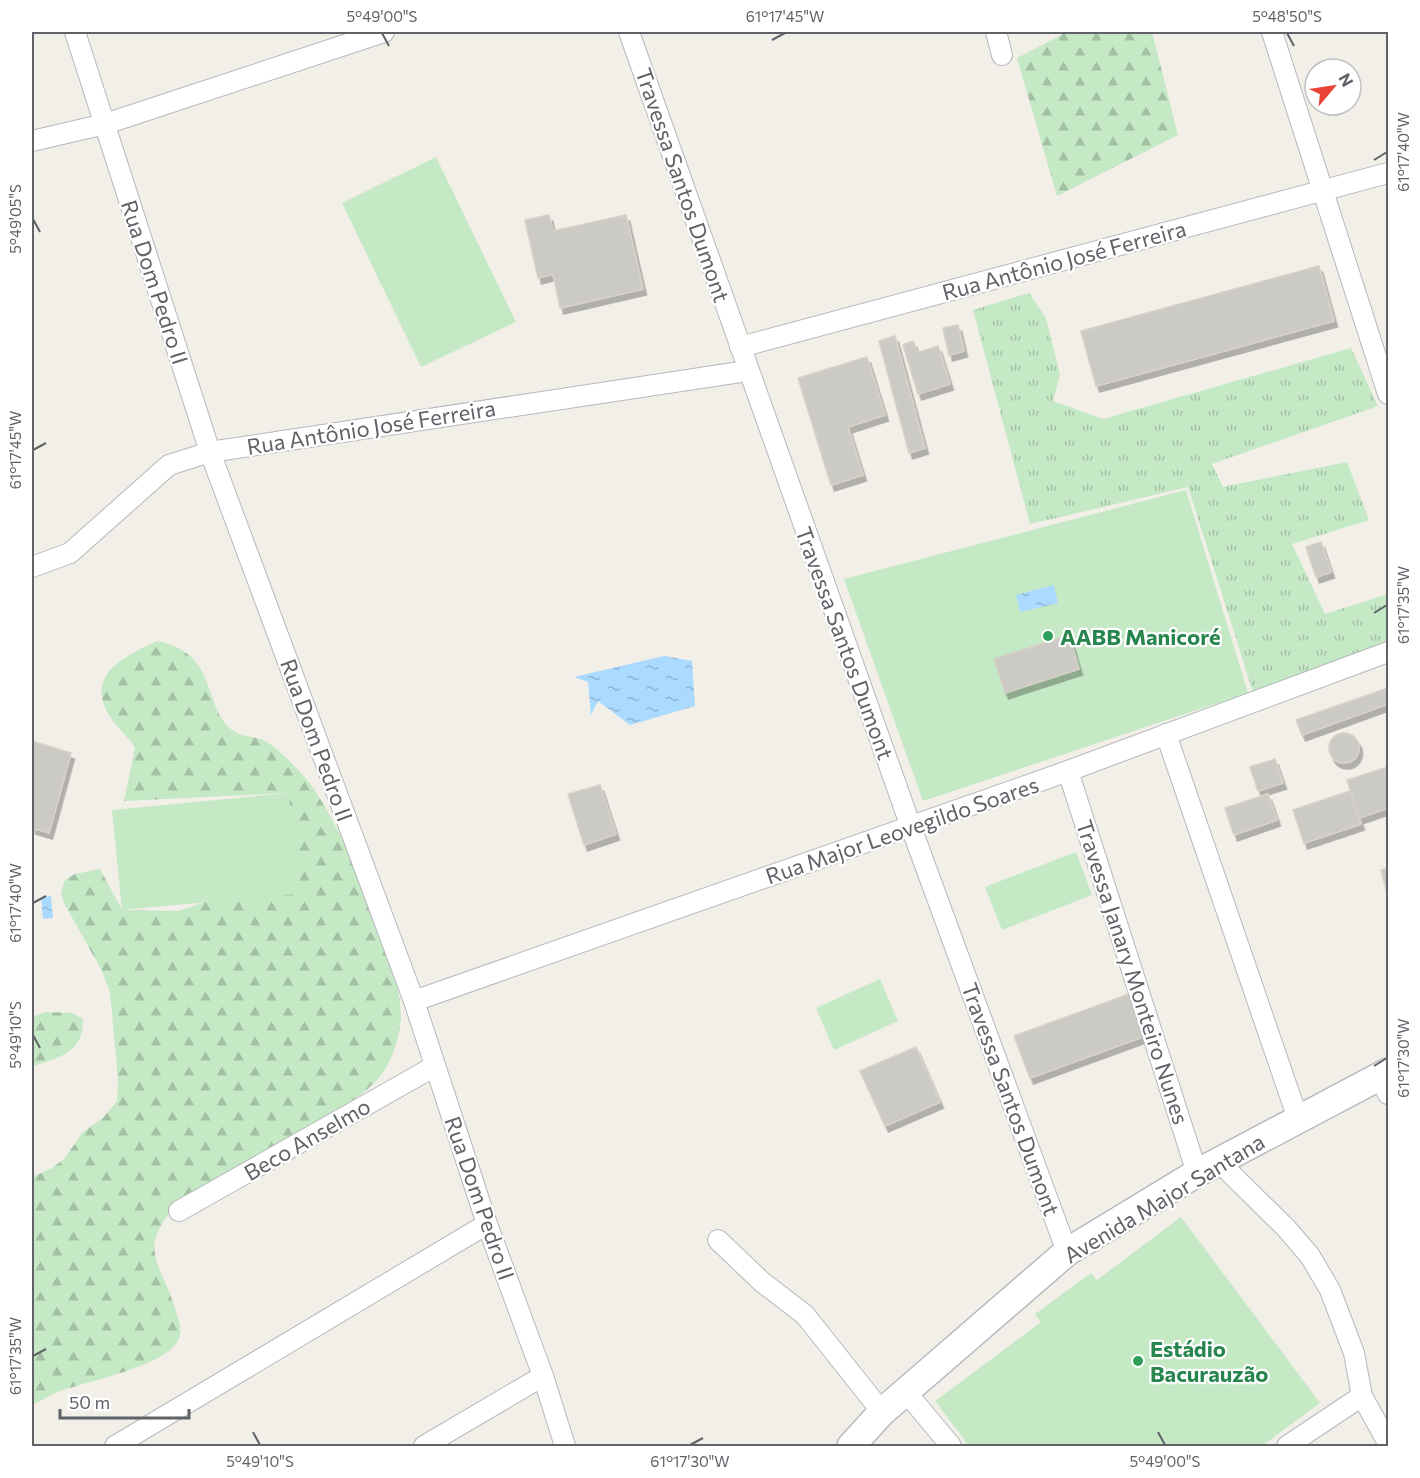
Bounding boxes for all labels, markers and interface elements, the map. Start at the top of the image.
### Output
text: 5°49'00"S [347,7,418,25]
text: 61°17'45"W [746,7,824,25]
text: 5°48'50"S [1252,7,1322,25]
north arrow [1303,57,1363,117]
street label: Travessa Santos Dumont [630,64,736,306]
text: N [1335,70,1358,89]
text: 61°17'40"W [1394,112,1412,192]
text: 5°49'05"S [6,184,24,254]
street label: Rua Dom Pedro II [116,196,194,368]
street label: Rua Antônio José Ferreira [939,214,1189,306]
street label: Rua Antônio José Ferreira [245,394,497,460]
text: 61°17'45"W [6,411,24,489]
street label: Travessa Santos Dumont [790,523,900,763]
text: 61°17'35"W [1394,566,1412,644]
place label: AABB Manicoré [1060,623,1221,650]
marker: AABB Manicoré [1041,629,1055,643]
street label: Rua Dom Pedro II [275,655,359,825]
street label: Rua Major Leovegildo Soares [762,771,1042,889]
street label: Travessa Janary Monteiro Nunes [1071,816,1195,1128]
text: 61°17'40"W [6,863,24,943]
street label: Travessa Santos Dumont [956,979,1066,1219]
text: 5°49'10"S [6,1001,24,1069]
text: 61°17'30"W [1394,1018,1412,1098]
street label: Beco Anselmo [239,1092,375,1186]
street label: Rua Dom Pedro II [439,1113,521,1283]
street label: Avenida Major Santana [1059,1127,1269,1269]
text: 61°17'35"W [6,1317,24,1395]
place label: Estádio Bacurauzão [1150,1335,1268,1387]
marker: Estádio Bacurauzão [1131,1354,1145,1368]
scale bar [60,1382,189,1420]
text: 50 m [69,1391,110,1413]
text: 5°49'10"S [226,1452,294,1470]
text: 61°17'30"W [650,1452,730,1470]
text: 5°49'00"S [1130,1452,1201,1470]

